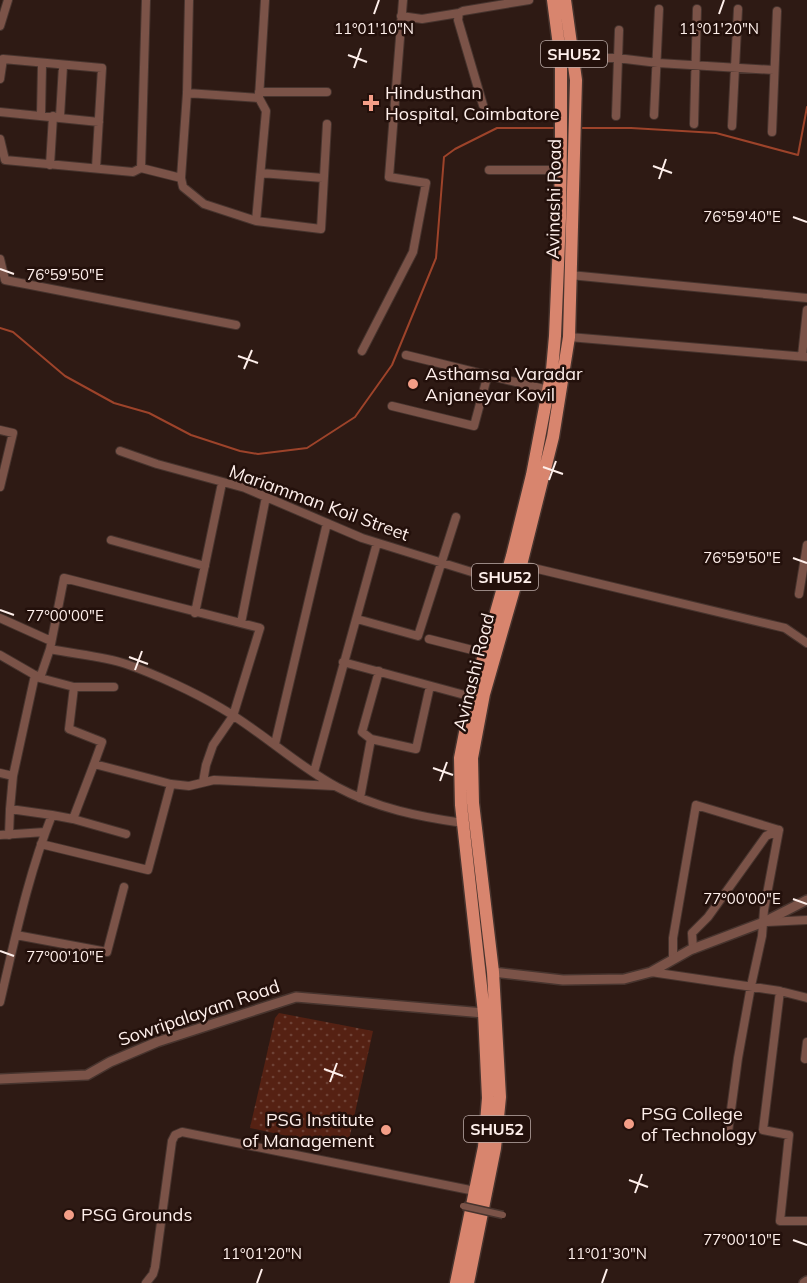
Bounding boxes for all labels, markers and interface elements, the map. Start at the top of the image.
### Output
text: 11°01'10"N [334,19,414,38]
text: 11°01'20"N [679,19,759,38]
road number: SHU52 [541,41,607,67]
place label: Hindusthan Hospital, Coimbatore [385,81,560,125]
marker: Hindusthan Hospital, Coimbatore [362,94,380,112]
street label: Avinashi Road [541,139,566,259]
text: 76°59'40"E [703,207,781,226]
text: 76°59'50"E [26,265,104,284]
place label: Asthamsa Varadar Anjaneyar Kovil [425,362,583,406]
marker: Asthamsa Varadar Anjaneyar Kovil [406,377,420,391]
street label: Mariamman Koil Street [226,459,412,546]
text: 76°59'50"E [703,548,781,567]
road number: SHU52 [472,564,538,590]
text: 77°00'00"E [26,606,104,625]
street label: Avinashi Road [448,611,499,733]
text: 77°00'00"E [703,889,781,908]
text: 77°00'10"E [26,947,104,966]
street label: Sowripalayam Road [115,974,283,1051]
place label: PSG College of Technology [641,1102,757,1146]
place label: PSG Institute of Management [242,1108,374,1152]
road number: SHU52 [464,1116,530,1142]
marker: PSG College of Technology [622,1117,636,1131]
marker: PSG Institute of Management [379,1123,393,1137]
place label: PSG Grounds [81,1203,192,1226]
marker: PSG Grounds [62,1208,76,1222]
text: 77°00'10"E [703,1230,781,1249]
text: 11°01'20"N [222,1244,302,1263]
text: 11°01'30"N [567,1244,647,1263]

